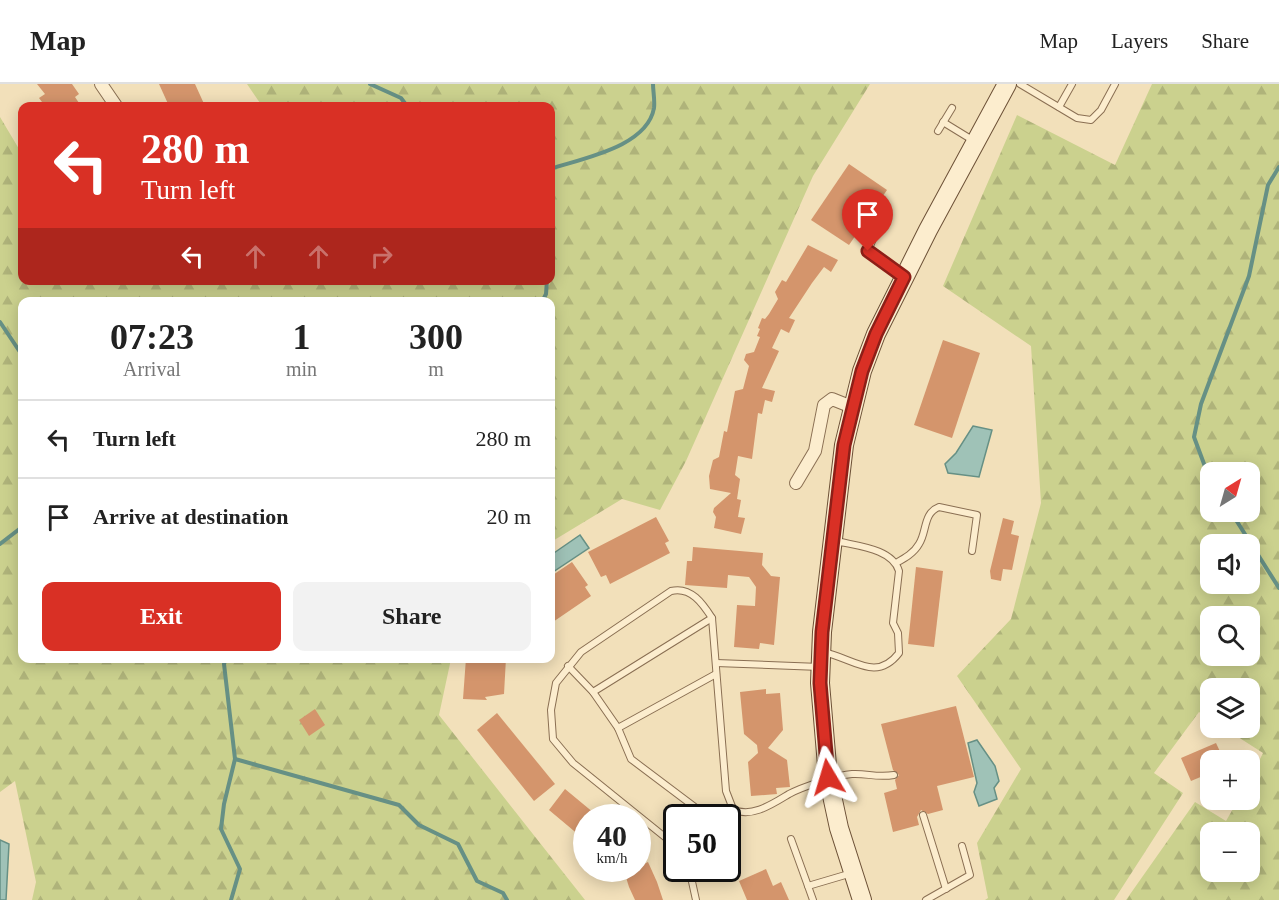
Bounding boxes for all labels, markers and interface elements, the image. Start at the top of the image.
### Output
text: Map [30,25,86,56]
text: Map [1040,29,1078,53]
text: Layers [1111,29,1168,53]
text: Share [1201,29,1249,53]
icon: left [42,126,120,204]
text: 280 m [141,126,250,172]
text: Turn left [141,175,235,205]
pin [842,189,893,251]
icon: arrive [851,198,884,231]
icon: left [176,240,209,273]
icon: ahead [239,240,272,273]
icon: ahead [302,240,335,273]
icon: right [365,240,398,273]
text: 07:23 [110,317,194,357]
text: 1 [293,317,311,357]
text: 300 [409,317,463,357]
text: Arrival [123,358,181,380]
text: min [286,358,317,380]
text: m [428,358,444,380]
icon: left [42,423,75,456]
text: Turn left [93,426,176,451]
text: 280 m [475,426,531,451]
north arrow [1200,462,1260,522]
map controls [1200,462,1260,882]
icon: arrive [42,501,75,534]
text: Arrive at destination [93,504,289,529]
text: 20 m [486,504,531,529]
button: sound [1200,534,1260,594]
button: Exit [42,582,281,651]
button: Share [293,582,531,651]
button: search [1200,606,1260,666]
button: layers [1200,678,1260,738]
position arrow [796,745,860,809]
button: + [1200,750,1260,810]
speed limit sign: 50 [663,804,741,882]
text: 40 [597,819,627,852]
button: − [1200,822,1260,882]
text: km/h [597,850,627,866]

